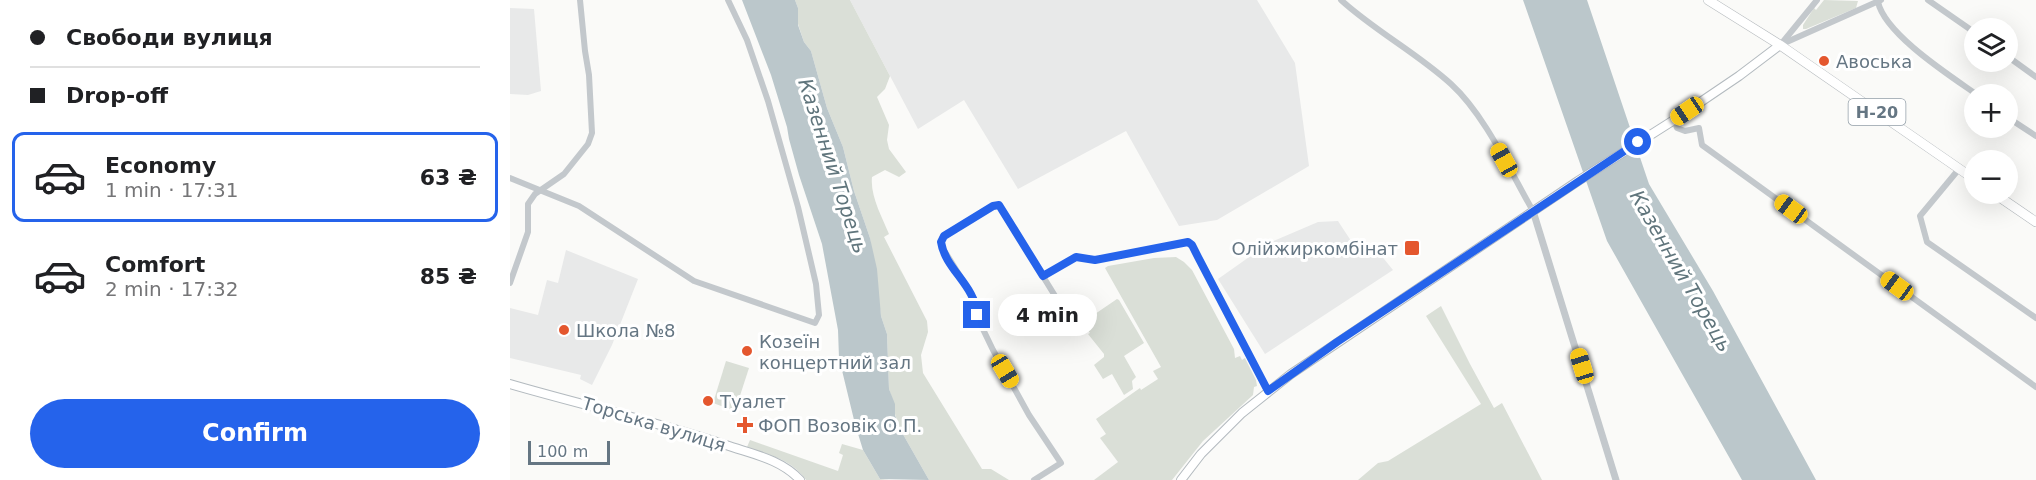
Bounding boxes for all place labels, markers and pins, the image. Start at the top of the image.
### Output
place label: Авоська [1836,51,1912,72]
marker: Авоська [1817,54,1831,68]
place label: Олійжиркомбiнат [1231,238,1398,259]
marker: Олійжиркомбiнат [1403,239,1421,257]
place label: Школа №8 [576,320,676,341]
marker: Школа №8 [557,323,571,337]
place label: Козеїн концертний зал [759,331,911,373]
marker: Козеїн концертний зал [740,344,754,358]
place label: Туалет [719,391,786,412]
marker: Туалет [701,394,715,408]
place label: ФОП Возовік О.П. [758,415,922,436]
marker: ФОП Возовік О.П. [736,416,754,434]

